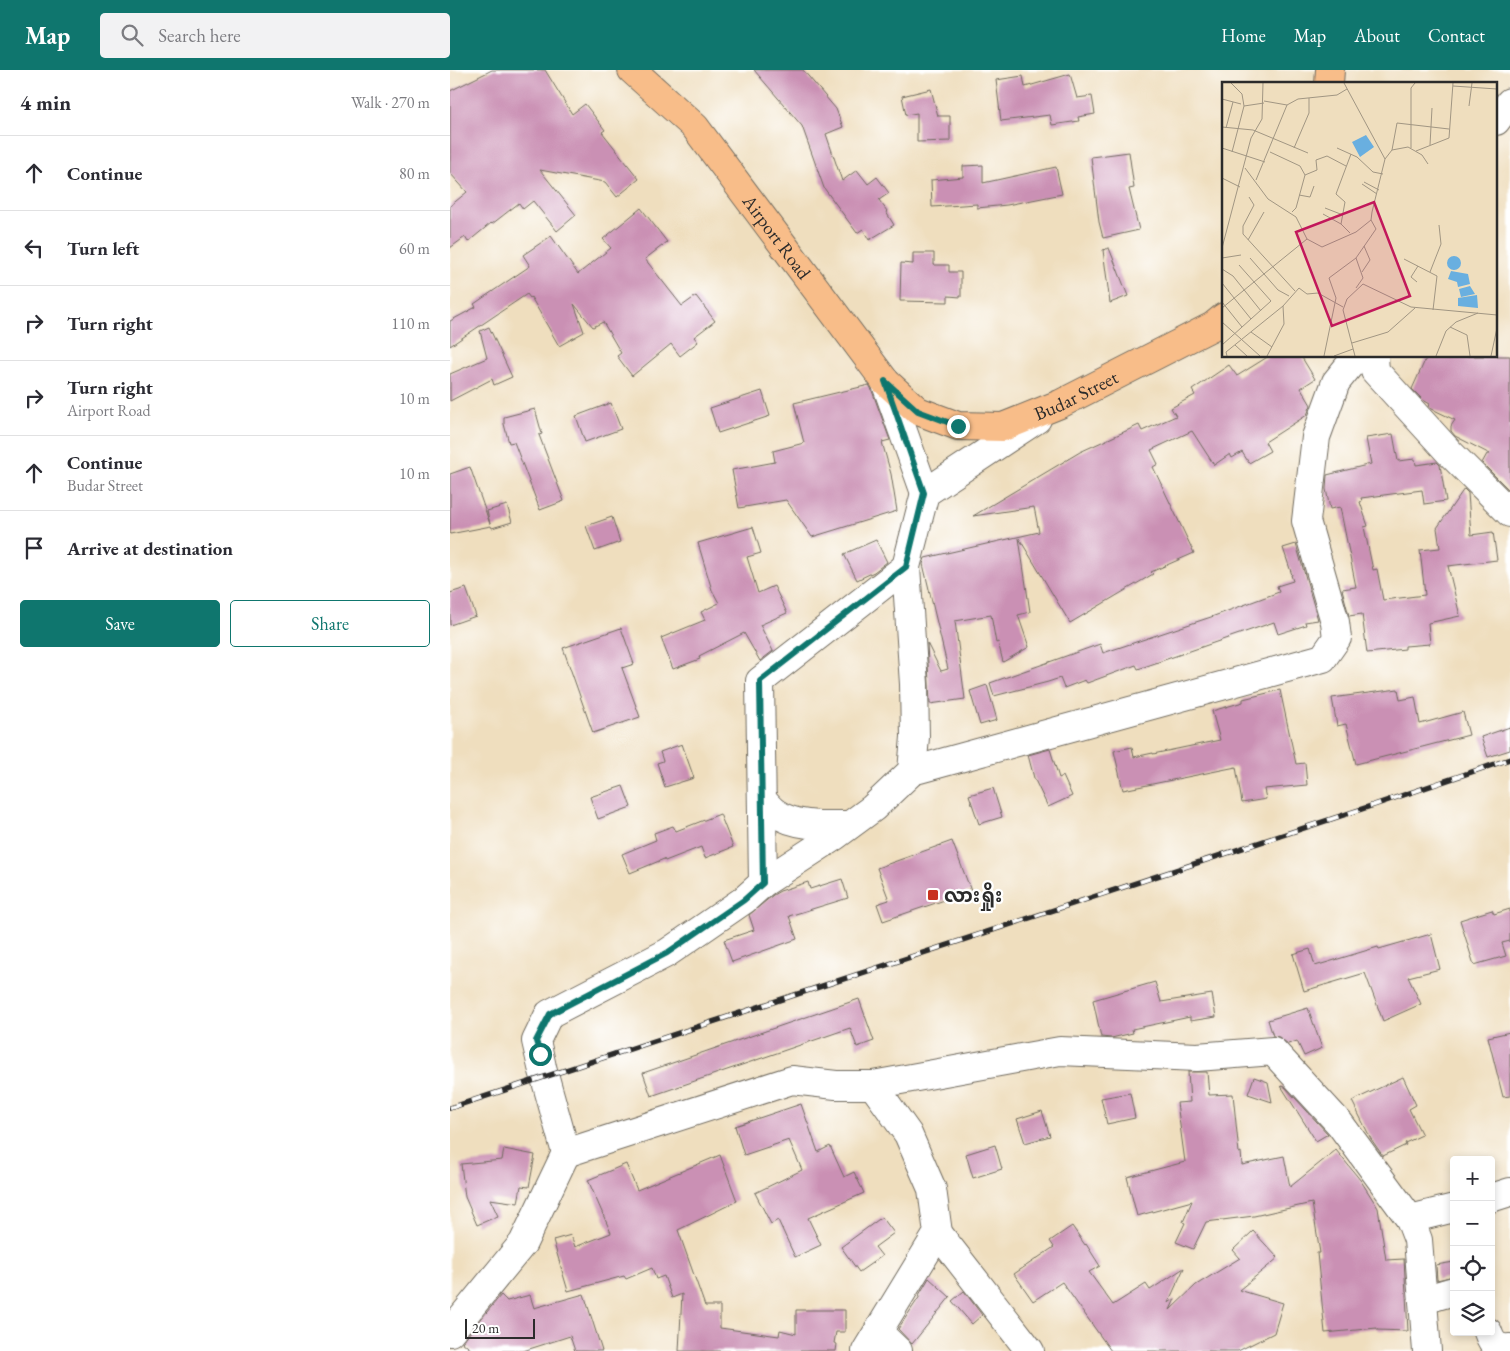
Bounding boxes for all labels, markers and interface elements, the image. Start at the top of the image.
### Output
search box [100,13,450,58]
text: Map [25,20,70,51]
icon: search [118,21,146,49]
text: Search here [158,23,241,48]
text: Home [1221,24,1266,47]
text: Map [1294,24,1326,47]
text: About [1354,24,1400,47]
text: Contact [1428,24,1485,47]
inset map [1222,82,1498,358]
text: 4 min [20,89,71,116]
text: Walk · 270 m [351,92,430,113]
icon: ahead [20,159,48,187]
text: Continue [67,161,142,186]
text: 80 m [399,163,430,184]
street label: Airport Road [736,189,817,285]
icon: left [20,234,48,262]
text: Turn left [67,236,139,261]
text: 60 m [399,238,430,259]
icon: right [20,309,48,337]
text: Turn right [67,311,153,336]
text: 110 m [391,313,430,334]
street label: Budar Street [1030,365,1122,426]
text: Turn right [67,375,153,400]
icon: right [20,384,48,412]
text: 10 m [399,388,430,409]
text: Airport Road [67,400,151,421]
route end [947,415,970,438]
text: Continue [67,450,142,475]
icon: ahead [20,459,48,487]
text: 10 m [399,463,430,484]
text: Budar Street [67,475,143,496]
icon: arrive [20,534,48,562]
text: Arrive at destination [67,536,233,561]
button: Save [20,600,220,647]
button: Share [230,600,430,647]
place label: လားရှိုး [944,882,1002,911]
marker: လားရှိုး [926,888,940,902]
route start [529,1043,552,1066]
map controls [1450,1156,1495,1336]
button: + [1450,1156,1495,1201]
button: − [1450,1201,1495,1246]
button: locate [1450,1246,1495,1291]
button: layers [1450,1291,1495,1336]
scale bar [465,1316,535,1339]
text: 20 m [472,1319,499,1337]

